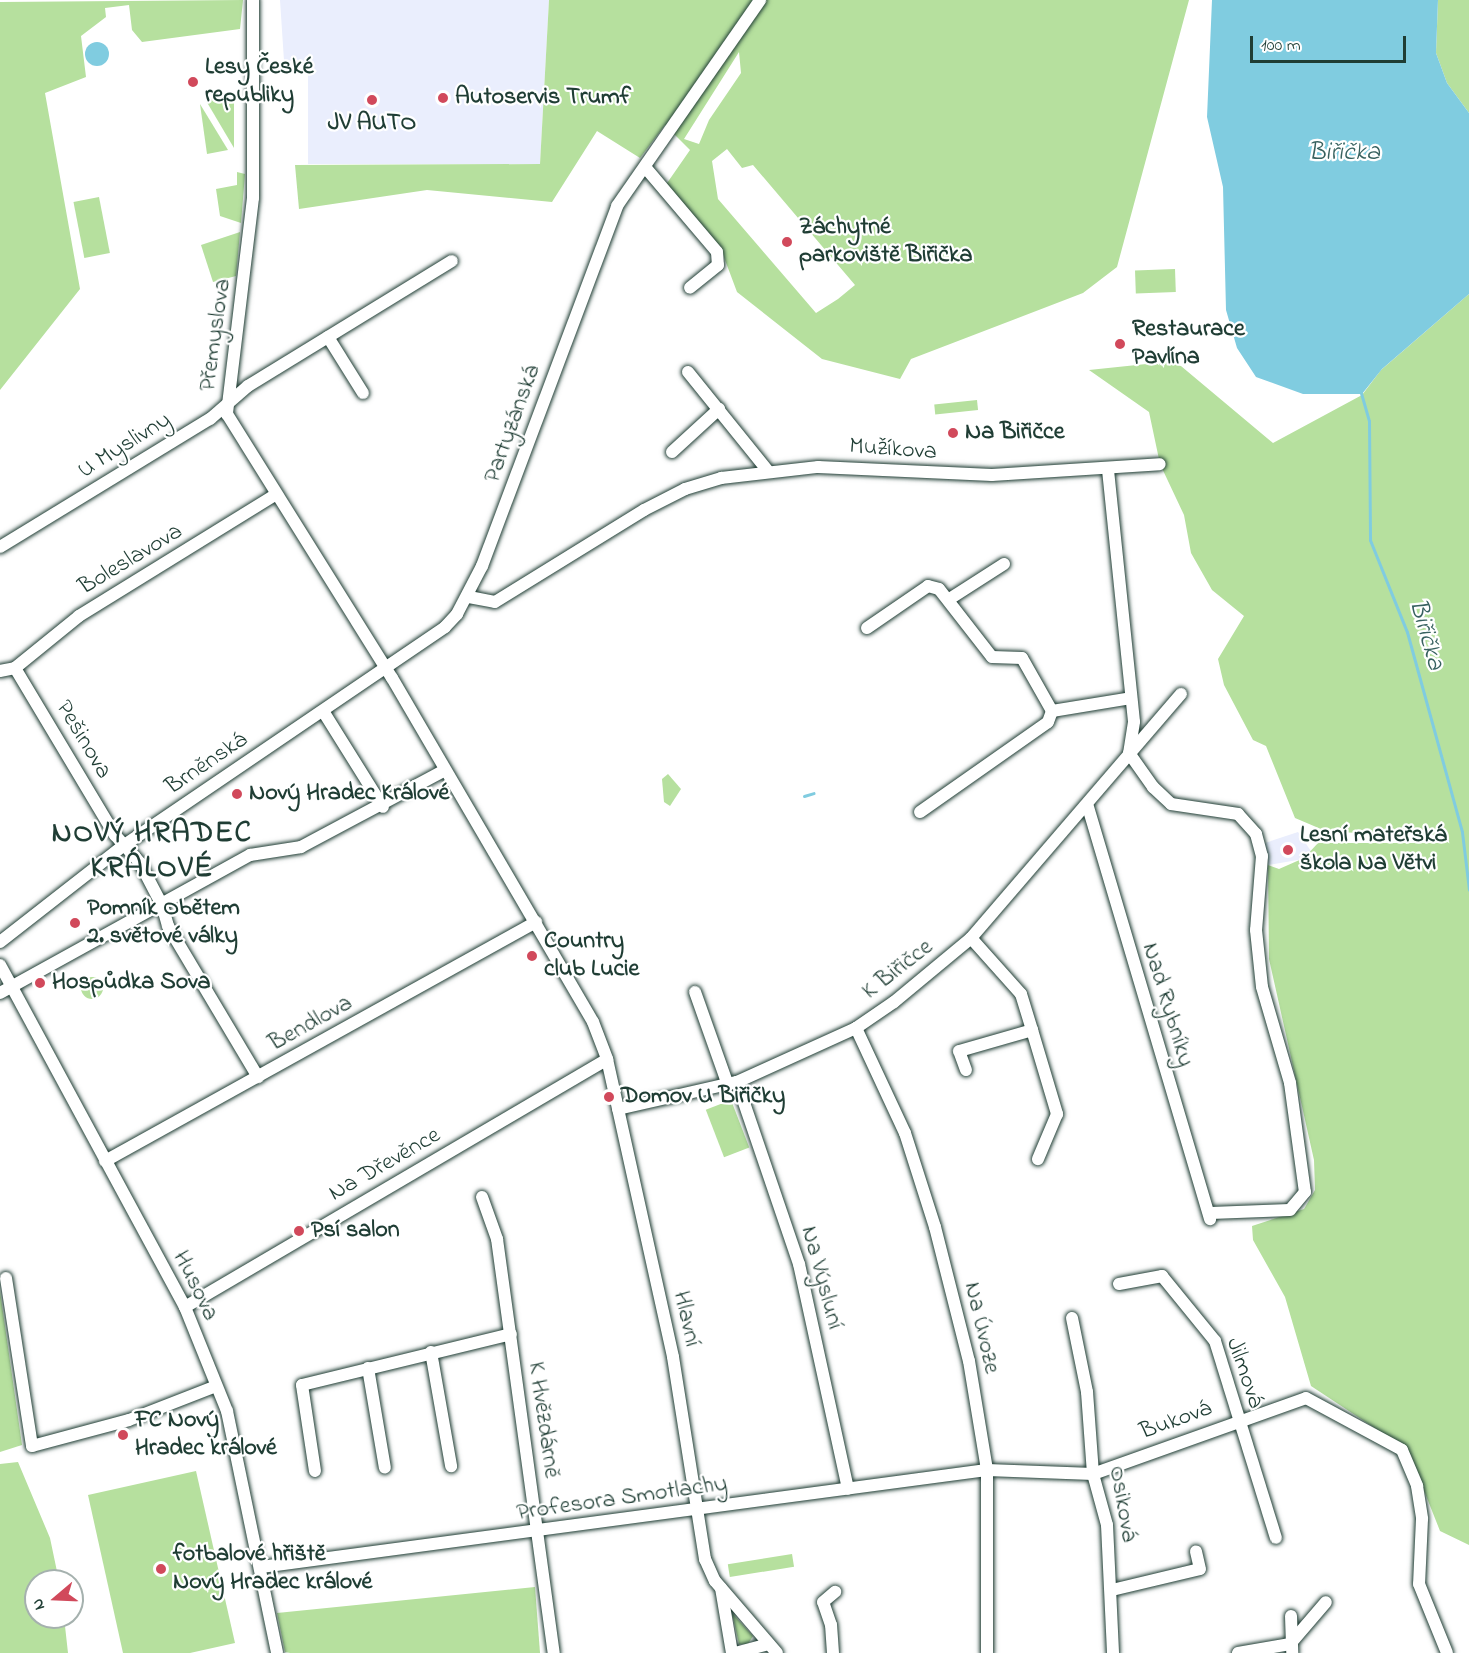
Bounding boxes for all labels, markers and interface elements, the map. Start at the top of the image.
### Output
scale bar [1253,24,1409,62]
text: 100 m [1261,33,1301,59]
place label: Lesy České republiky [205,54,314,110]
marker: Lesy České republiky [186,75,200,89]
place label: Autoservis Trumf [455,84,631,112]
marker: Autoservis Trumf [436,91,450,105]
marker: JV AUTO [365,93,379,107]
place label: JV AUTO [328,110,416,138]
water label: Biřička [1308,138,1380,170]
place label: Záchytné parkoviště Biřička [799,214,972,270]
marker: Záchytné parkoviště Biřička [780,235,794,249]
street label: Přemyslova [194,277,238,393]
place label: Restaurace Pavlína [1132,316,1245,372]
marker: Restaurace Pavlína [1113,337,1127,351]
street label: Partyzánská [478,361,548,487]
street label: U Myslivny [73,406,177,486]
place label: Na Biřičce [965,419,1064,447]
marker: Na Biřičce [946,426,960,440]
street label: Mužíkova [848,433,938,467]
street label: Boleslavova [74,518,188,602]
water label: Biřička [1400,596,1450,674]
street label: Pešinova [48,696,118,784]
street label: Brněnská [160,726,254,802]
place label: Nový Hradec Králové [249,780,449,808]
marker: Nový Hradec Králové [230,787,244,801]
district label: NOVÝ HRADEC KRÁLOVÉ [52,816,252,886]
place label: Lesní mateřská škola Na Větvi [1300,822,1447,878]
marker: Lesní mateřská škola Na Větvi [1281,843,1295,857]
place label: Pomník Obětem 2. světové války [87,895,240,951]
marker: Pomník Obětem 2. světové války [68,916,82,930]
place label: Country club Lucie [544,928,639,984]
street label: K Biřičce [857,933,939,1007]
street label: Nad Rybníky [1135,940,1199,1070]
marker: Country club Lucie [525,949,539,963]
place label: Hospůdka Sova [52,969,210,997]
marker: Hospůdka Sova [33,976,47,990]
street label: Bendlova [264,989,358,1059]
place label: Domov U Biřičky [621,1083,785,1111]
marker: Domov U Biřičky [602,1090,616,1104]
street label: Na Dřevěnce [324,1121,446,1209]
place label: Psí salon [311,1217,400,1245]
street label: Na Výsluní [793,1223,849,1333]
marker: Psí salon [292,1224,306,1238]
street label: Husova [166,1246,224,1326]
street label: Na Úvoze [957,1280,1005,1376]
street label: Hlavní [666,1288,706,1350]
street label: Jilmová [1219,1334,1269,1412]
street label: K Hvězdárně [521,1360,565,1480]
street label: Buková [1136,1395,1216,1447]
place label: FC Nový Hradec králové [135,1407,277,1463]
marker: FC Nový Hradec králové [116,1428,130,1442]
street label: Osiková [1101,1464,1143,1544]
street label: Profesora Smotlachy [515,1470,729,1528]
place label: fotbalové hřiště Nový Hradec králové [173,1541,372,1597]
marker: fotbalové hřiště Nový Hradec králové [154,1562,168,1576]
north arrow [24,1569,84,1629]
text: N [26,1595,52,1613]

